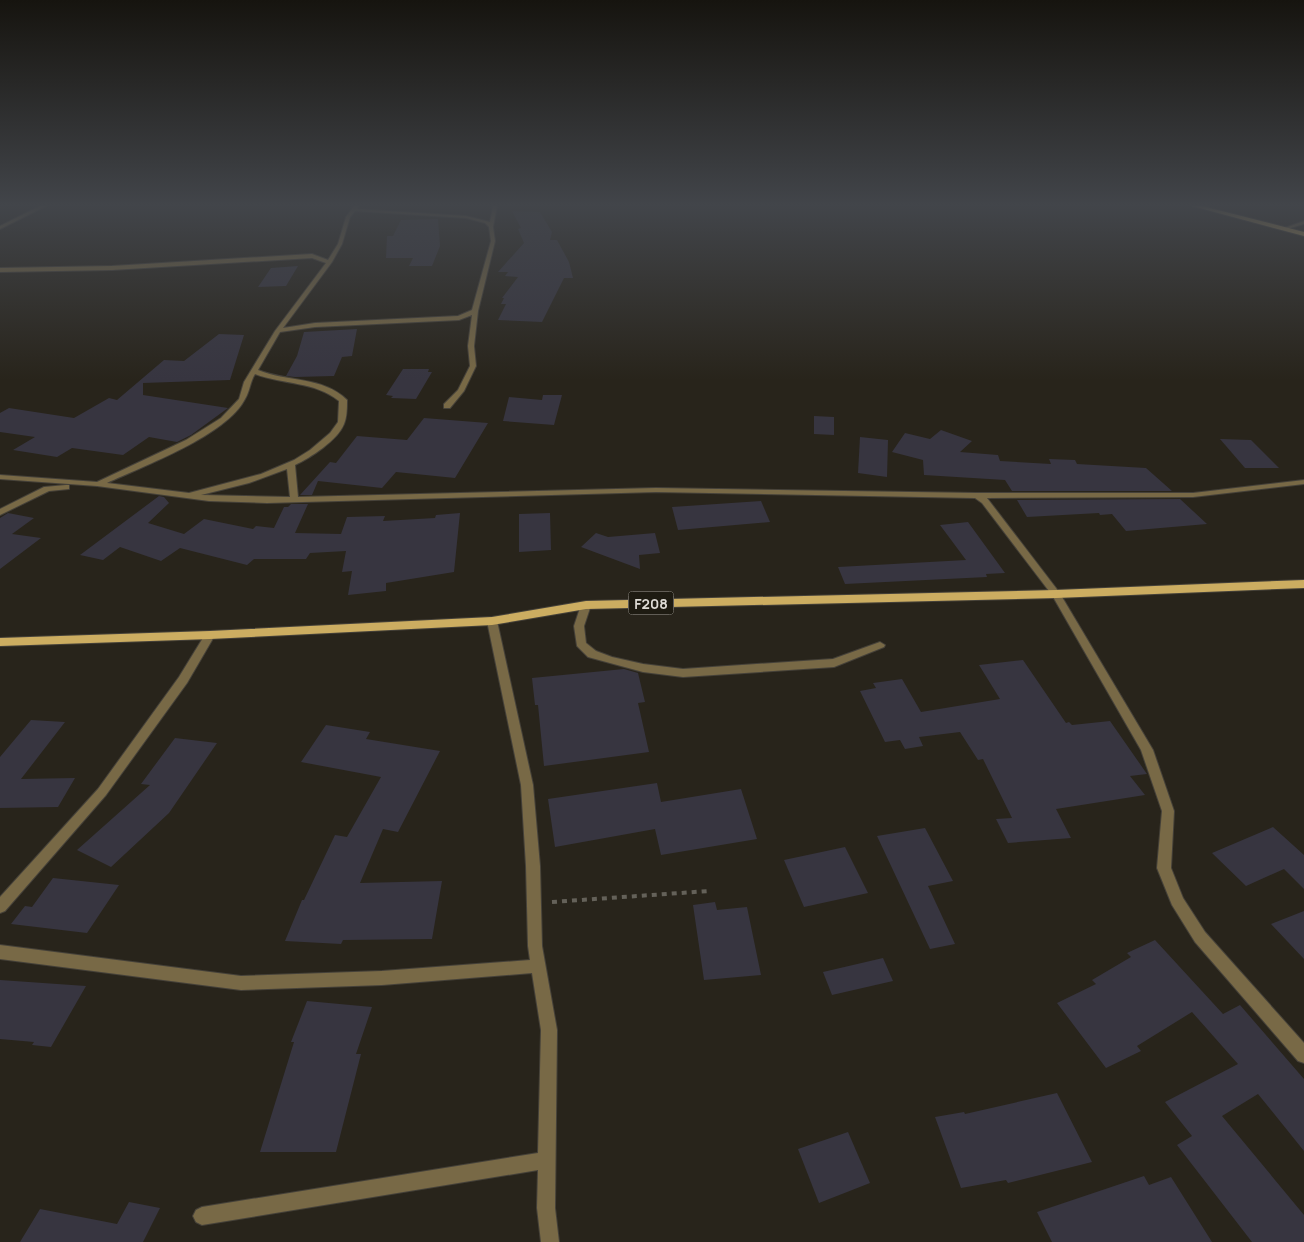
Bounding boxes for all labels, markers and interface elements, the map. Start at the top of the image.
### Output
road number: F208 [628,592,674,614]

